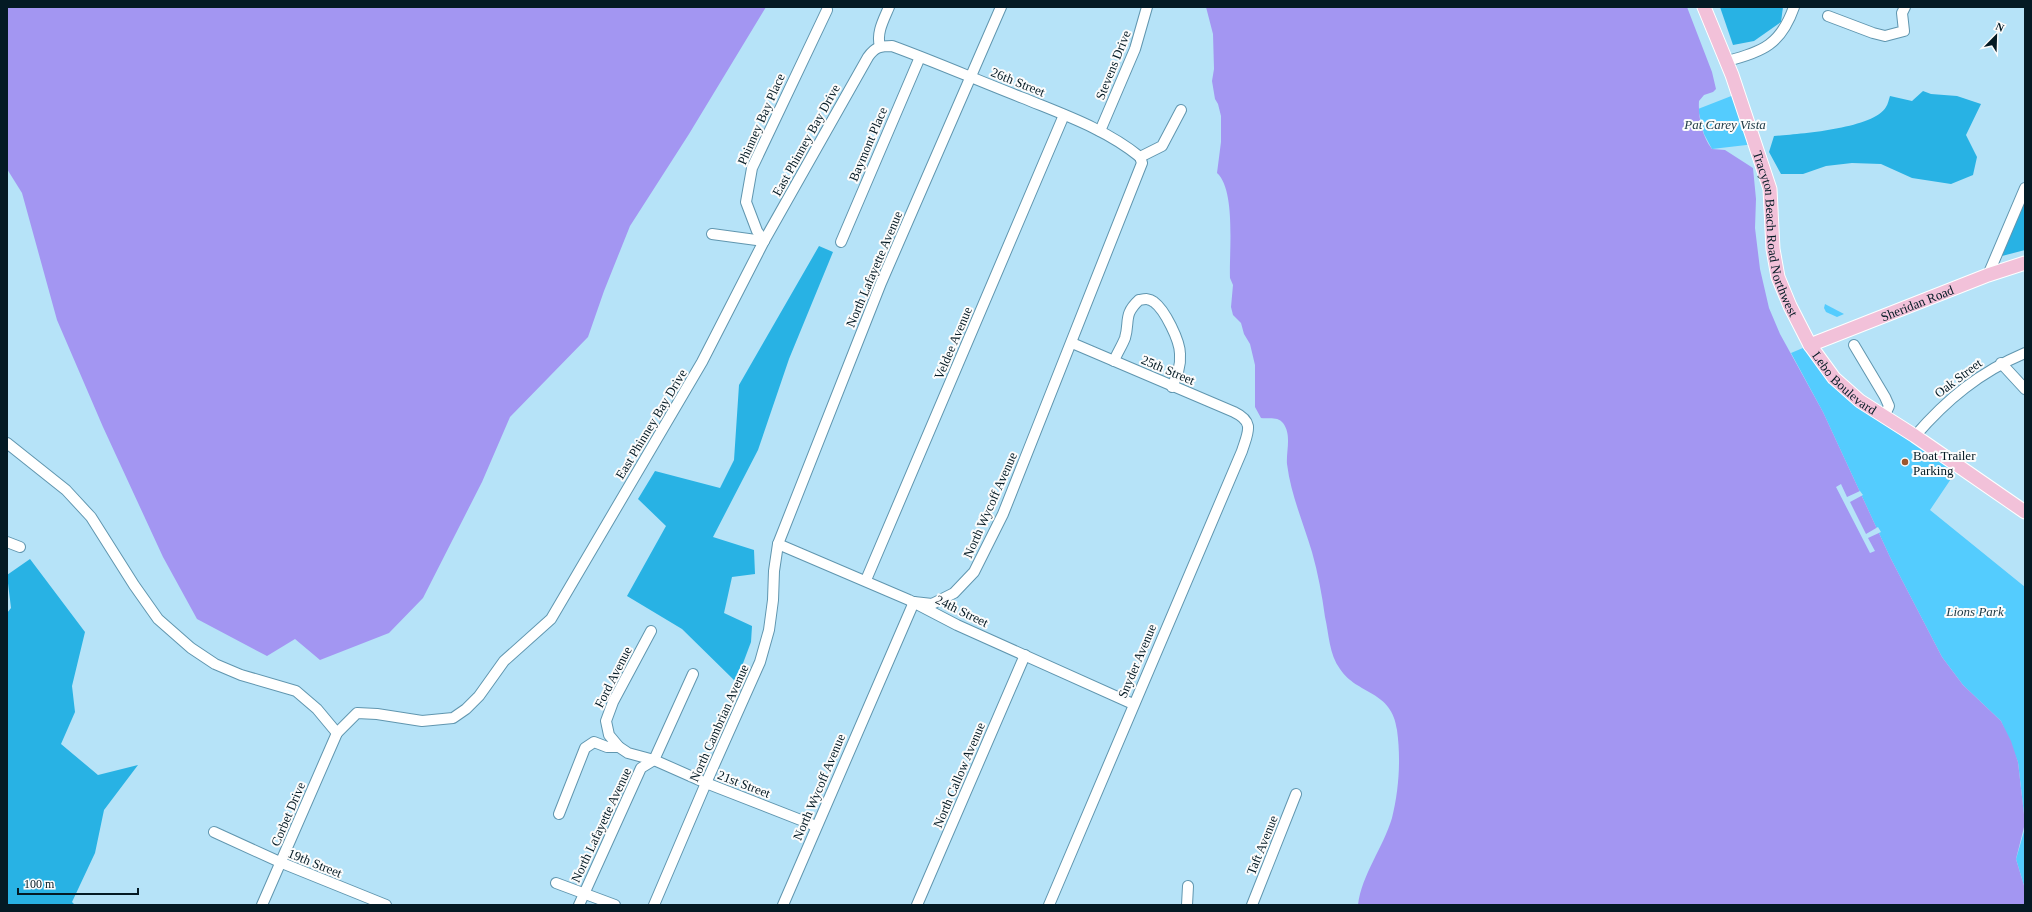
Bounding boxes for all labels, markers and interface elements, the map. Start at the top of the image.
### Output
north arrow [1976,16,2016,56]
text: N [1994,20,2006,34]
street label: Stevens Drive [1092,28,1134,102]
street label: 26th Street [989,64,1047,100]
street label: Phinney Bay Place [734,71,788,167]
street label: East Phinney Bay Drive [769,81,843,198]
street label: Baymont Place [846,104,890,183]
park label: Pat Carey Vista [1683,117,1766,132]
street label: Tracyton Beach Road Northwest [1750,149,1802,319]
street label: North Lafayette Avenue [843,208,905,329]
street label: Sheridan Road [1878,282,1956,324]
street label: Veldee Avenue [931,304,975,382]
street label: Lebo Boulevard [1810,348,1880,417]
street label: 25th Street [1139,352,1197,388]
street label: Oak Street [1931,355,1985,401]
street label: East Phinney Bay Drive [612,366,690,482]
place label: Boat Trailer Parking [1913,448,1976,478]
street label: North Wycoff Avenue [960,450,1020,560]
marker: Boat Trailer Parking [1900,457,1910,467]
street label: 24th Street [933,592,991,630]
park label: Lions Park [1945,604,2004,619]
street label: Snyder Avenue [1115,622,1159,700]
street label: Ford Avenue [591,644,635,710]
street label: North Cambrian Avenue [686,662,752,784]
street label: North Callow Avenue [930,720,988,830]
street label: North Wycoff Avenue [790,731,848,842]
street label: North Lafayette Avenue [568,765,634,885]
street label: 21st Street [716,767,773,801]
street label: Corbet Drive [268,779,308,848]
street label: Taft Avenue [1243,813,1281,877]
street label: 19th Street [286,845,344,881]
scale bar [18,870,138,896]
text: 100 m [24,877,55,891]

